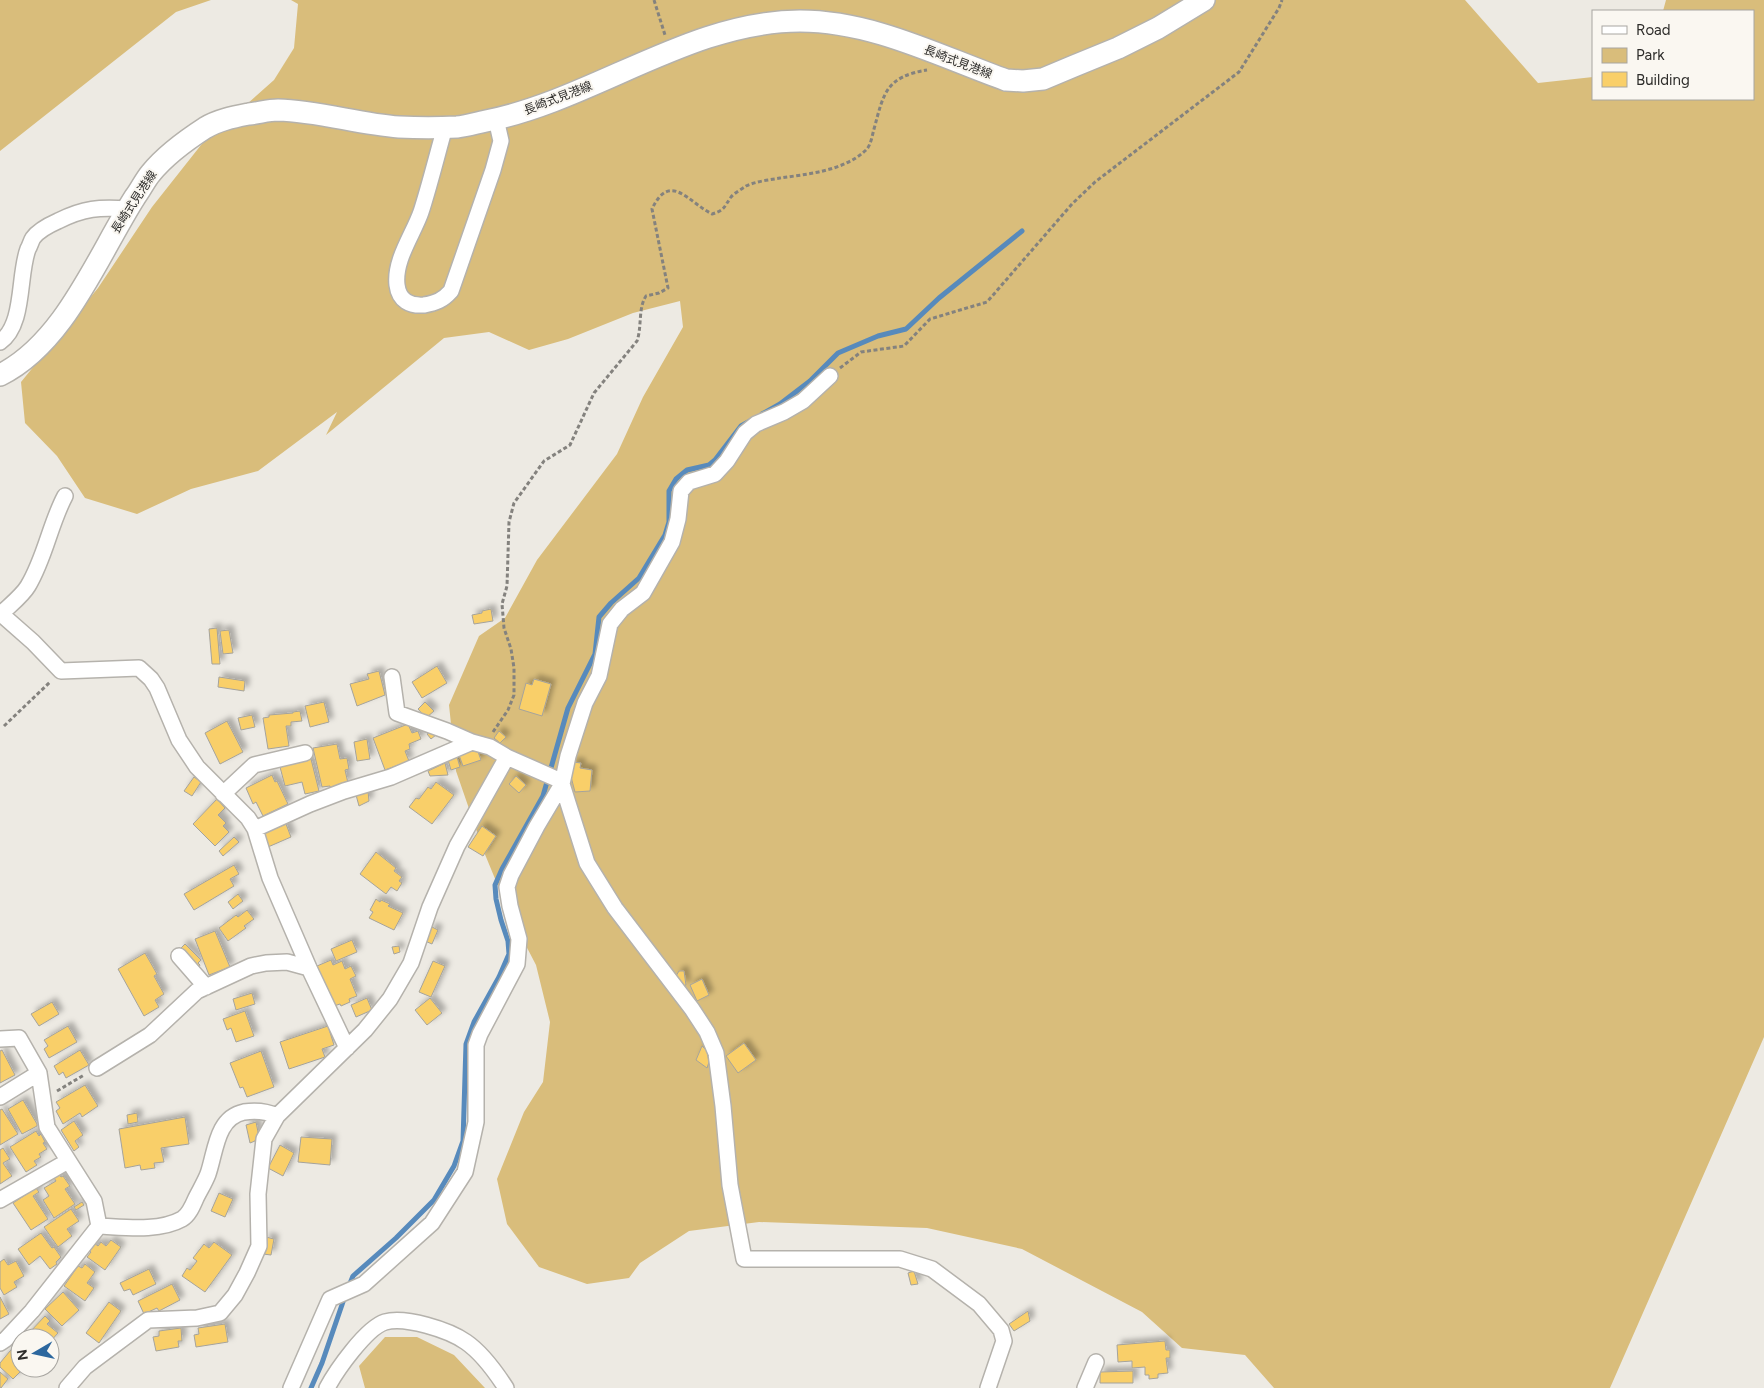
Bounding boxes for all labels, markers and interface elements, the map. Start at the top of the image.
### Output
legend [1592,10,1754,100]
text: Road [1636,21,1671,39]
street label: 長崎式見港線 [922,43,994,81]
text: Park [1636,46,1665,64]
text: Building [1636,71,1690,89]
street label: 長崎式見港線 [522,79,594,117]
street label: 長崎式見港線 [109,168,159,236]
north arrow [10,1328,60,1378]
text: N [13,1348,32,1362]

